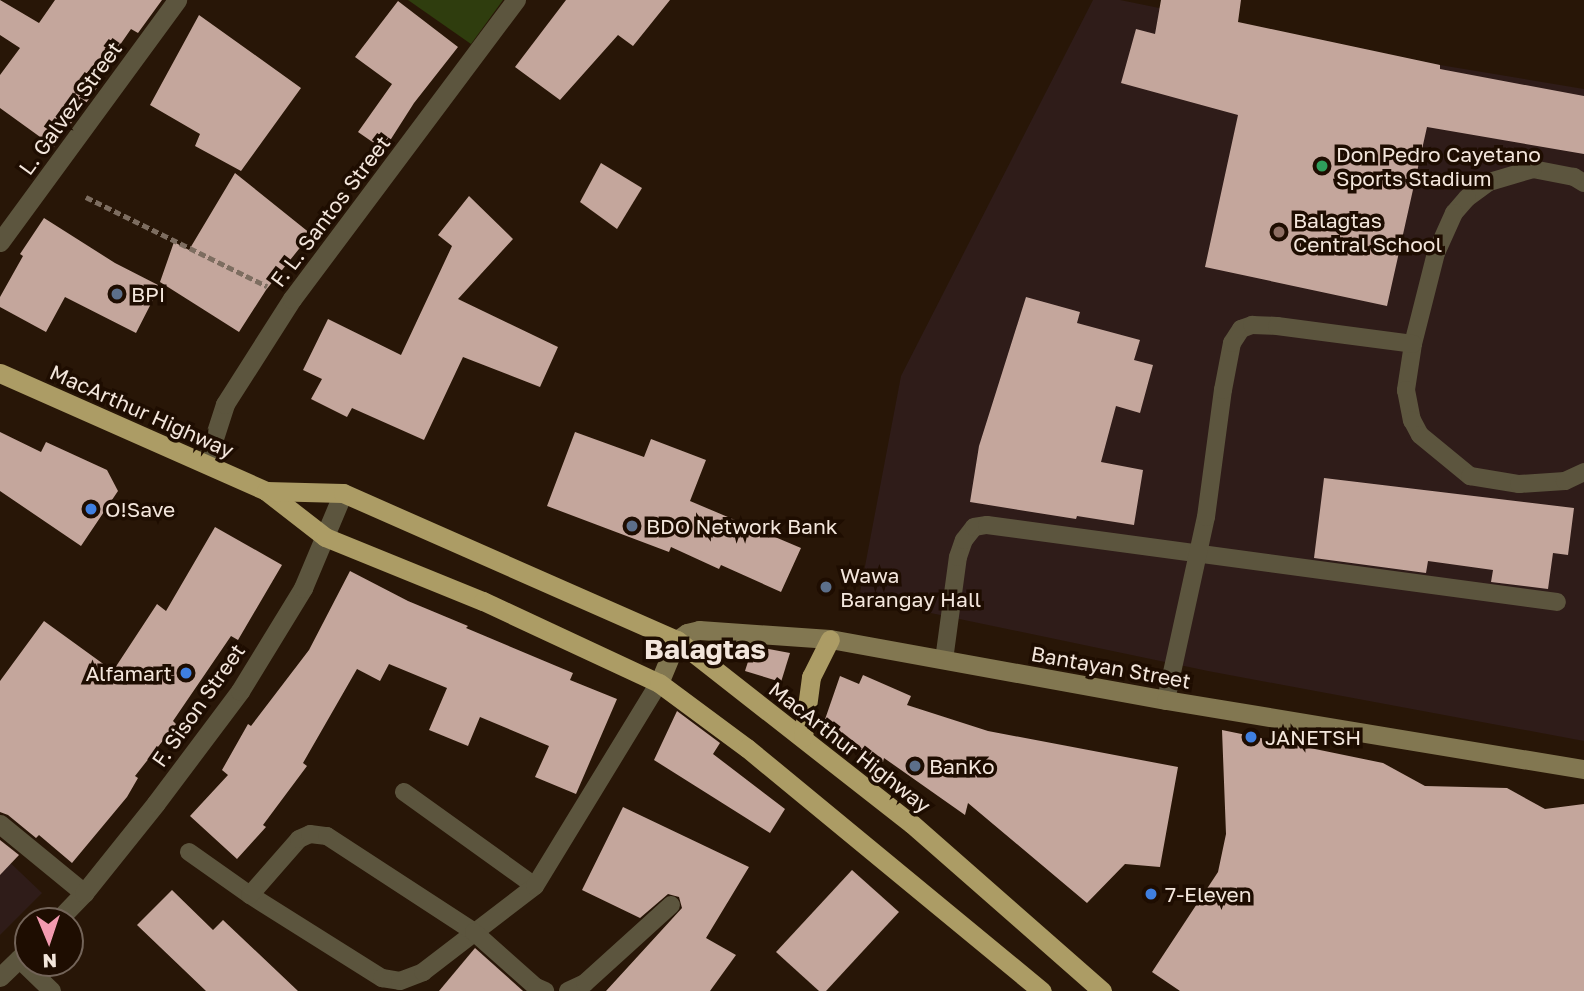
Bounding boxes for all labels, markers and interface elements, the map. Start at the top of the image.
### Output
street label: L. Galvez Street [13,36,127,180]
street label: F. L. Santos Street [265,130,395,292]
place label: Don Pedro Cayetano Sports Stadium [1336,141,1541,191]
marker: Don Pedro Cayetano Sports Stadium [1314,158,1330,174]
place label: Balagtas Central School [1293,207,1442,257]
marker: Balagtas Central School [1271,224,1287,240]
place label: BPI [131,281,165,307]
marker: BPI [109,286,125,302]
street label: MacArthur Highway [46,359,238,463]
place label: O!Save [105,496,175,522]
marker: O!Save [83,501,99,517]
place label: BDO Network Bank [646,513,838,539]
marker: BDO Network Bank [624,518,640,534]
place label: Wawa Barangay Hall [840,562,981,612]
marker: Wawa Barangay Hall [818,579,834,595]
district label: Balagtas [644,632,766,666]
street label: F. Sison Street [146,639,250,771]
street label: Bantayan Street [1029,641,1193,693]
place label: Alfamart [85,660,172,686]
marker: Alfamart [178,665,194,681]
street label: MacArthur Highway [764,676,936,818]
place label: JANETSH [1265,724,1361,750]
marker: JANETSH [1243,729,1259,745]
place label: BanKo [929,753,995,779]
marker: BanKo [907,758,923,774]
place label: 7-Eleven [1165,881,1252,907]
marker: 7-Eleven [1143,886,1159,902]
north arrow [14,907,84,977]
text: N [42,950,57,973]

